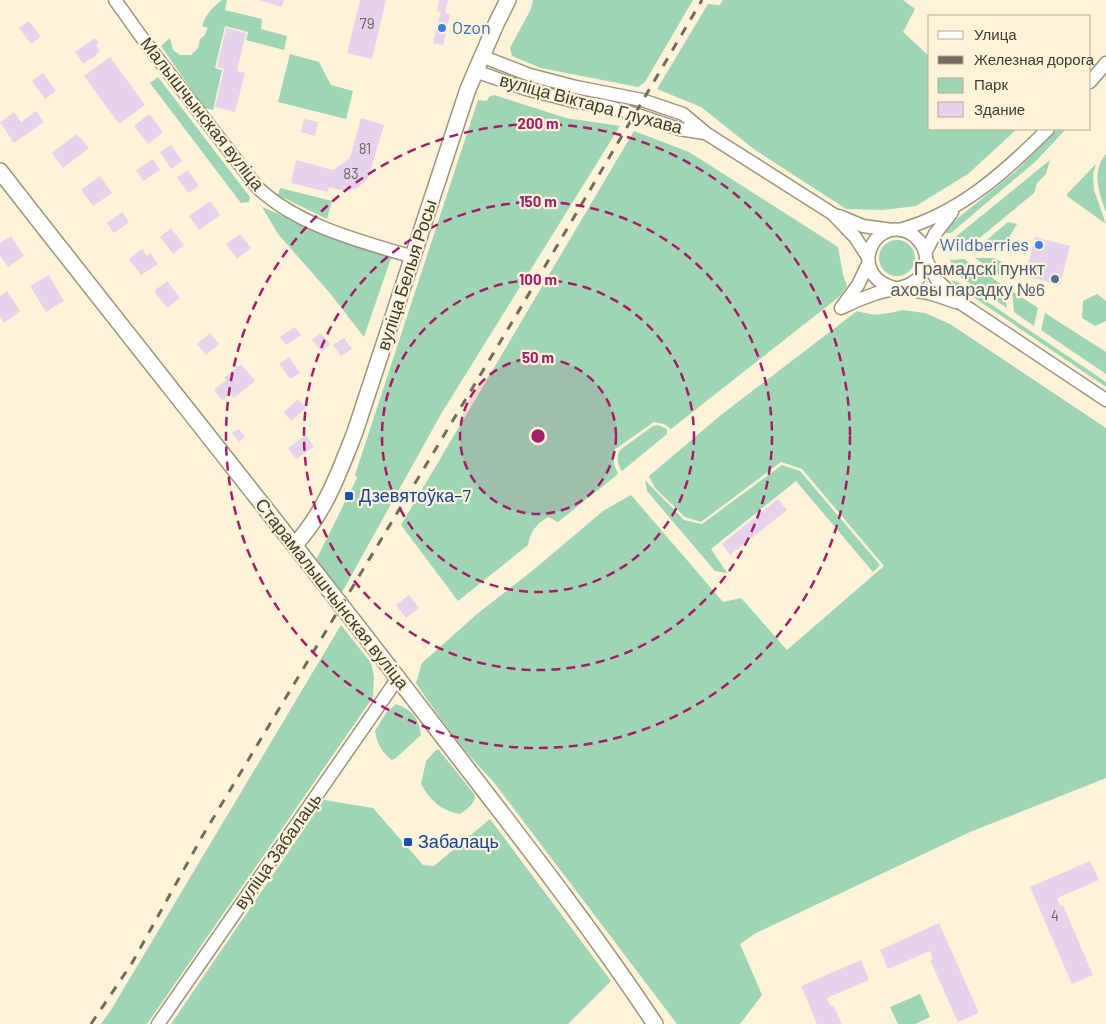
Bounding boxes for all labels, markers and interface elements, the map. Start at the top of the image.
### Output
house number: 79 [360,14,374,32]
legend [928,15,1091,130]
place label: Ozon [452,16,491,38]
marker: Ozon [436,22,448,34]
text: Улица [974,25,1017,43]
street label: Малышчынская вуліца [136,32,270,195]
text: Железная дорога [974,50,1095,68]
street label: вуліца Віктара Глухава [497,68,686,138]
text: Парк [974,75,1008,93]
text: Здание [974,100,1025,118]
text: 200 m [517,114,559,132]
house number: 81 [359,139,371,157]
house number: 83 [343,164,359,182]
text: 150 m [519,192,557,210]
street label: вуліца Белыя Росы [371,196,441,353]
place label: Wildberries [940,233,1029,255]
marker: Wildberries [1033,239,1045,251]
place label: Грамадскі пункт аховы парадку №6 [891,257,1045,300]
text: 100 m [519,270,557,288]
marker: Грамадскі пункт аховы парадку №6 [1049,273,1061,285]
text: 50 m [522,348,554,366]
centre of rings [529,427,547,445]
place label: Дзевятоўка–7 [359,484,471,506]
marker: Дзевятоўка–7 [343,490,355,502]
street label: Старамалышчынская вуліца [251,493,415,694]
street label: вуліца Забалаць [229,788,326,913]
place label: Забалаць [418,830,499,852]
marker: Забалаць [402,836,414,848]
house number: 4 [1051,906,1059,924]

